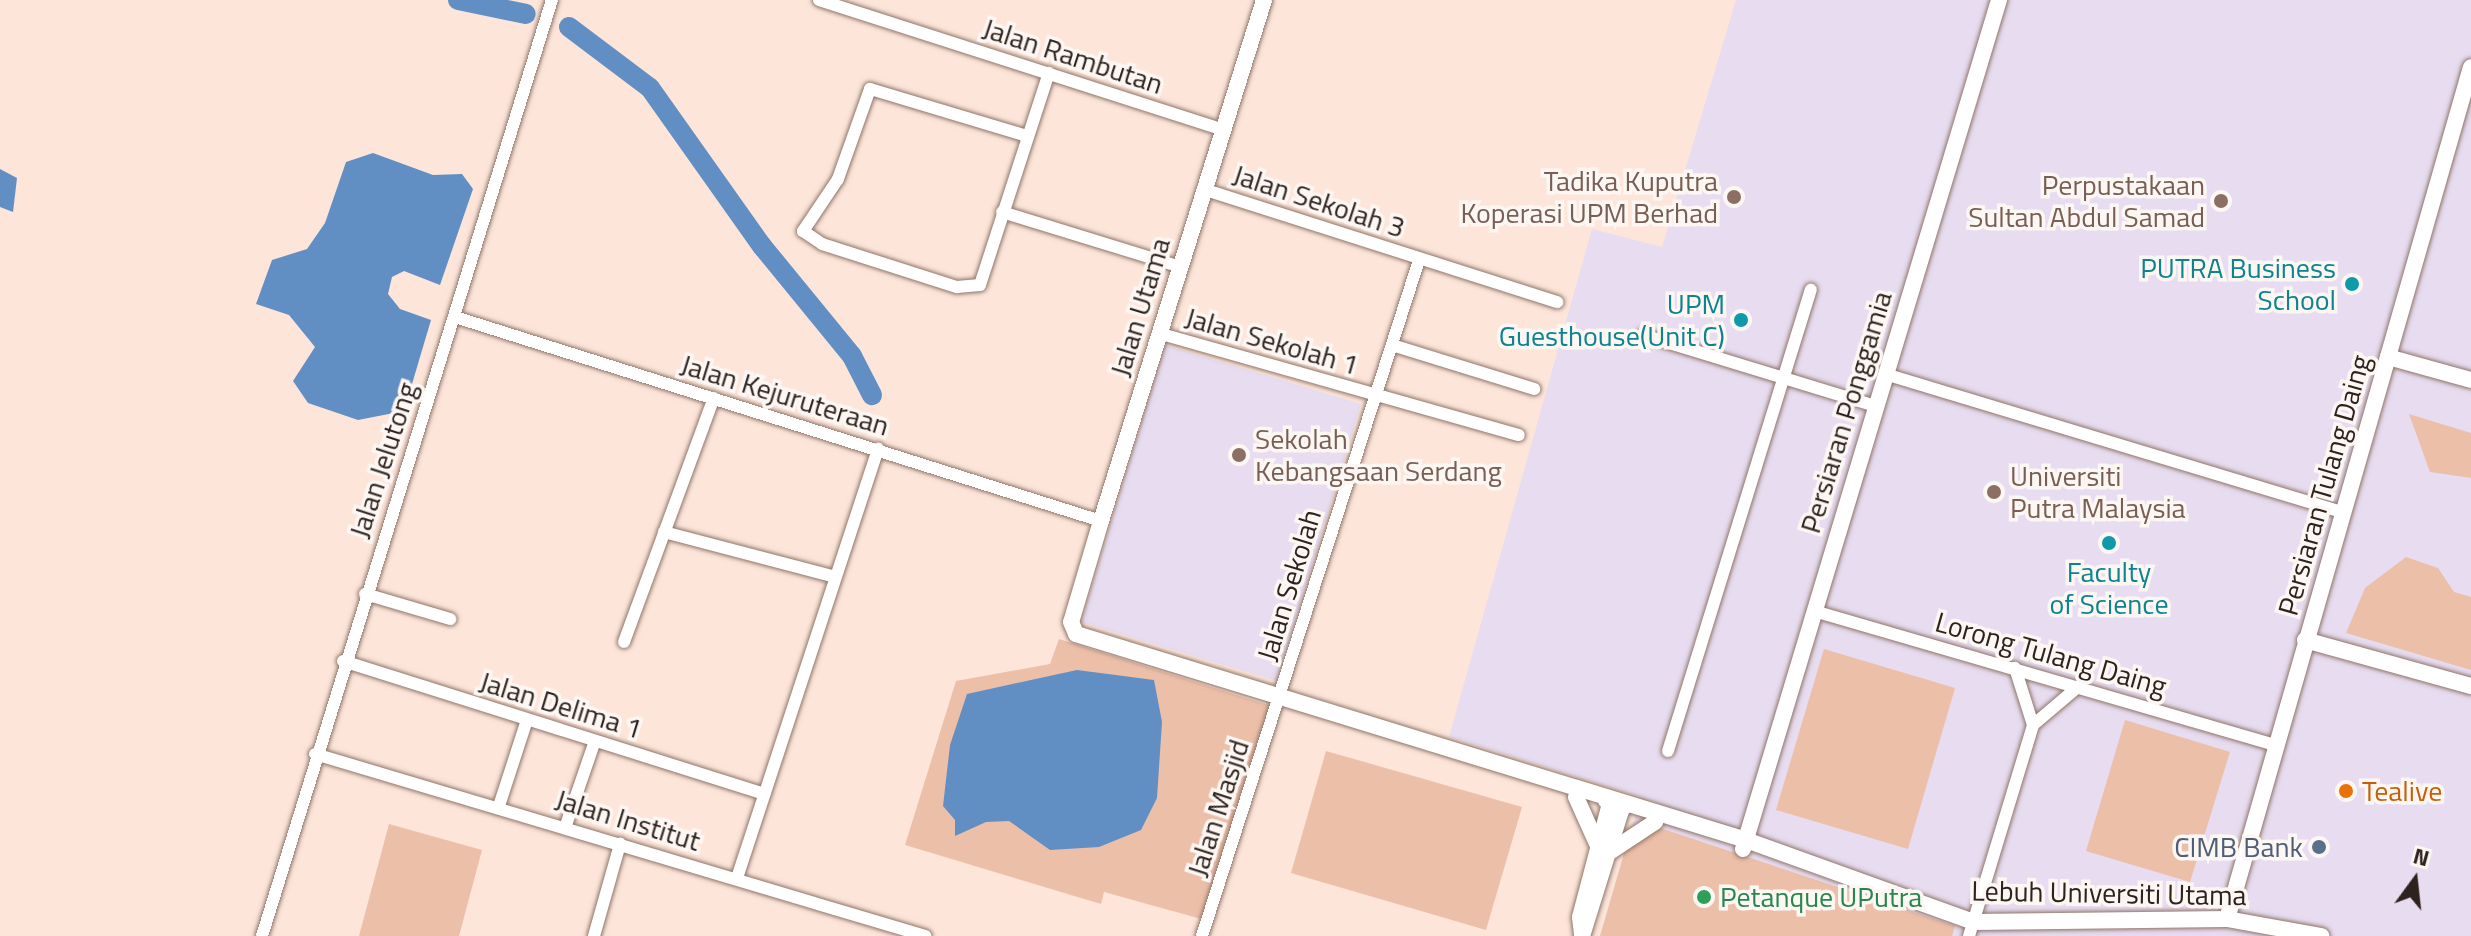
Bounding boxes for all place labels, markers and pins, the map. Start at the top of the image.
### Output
place label: Tadika Kuputra Koperasi UPM Berhad [1461,164,1718,230]
place label: Perpustakaan Sultan Abdul Samad [1968,168,2205,234]
marker: Tadika Kuputra Koperasi UPM Berhad [1725,188,1743,206]
marker: Perpustakaan Sultan Abdul Samad [2212,192,2230,210]
place label: PUTRA Business School [2140,251,2336,317]
marker: PUTRA Business School [2343,275,2361,293]
place label: UPM Guesthouse(Unit C) [1499,287,1725,353]
marker: UPM Guesthouse(Unit C) [1732,311,1750,329]
place label: Sekolah Kebangsaan Serdang [1255,422,1502,488]
marker: Sekolah Kebangsaan Serdang [1230,446,1248,464]
place label: Universiti Putra Malaysia [2010,459,2186,525]
marker: Universiti Putra Malaysia [1985,483,2003,501]
marker: Faculty of Science [2100,534,2118,552]
place label: Faculty of Science [2049,555,2169,621]
place label: Tealive [2362,774,2442,808]
marker: Tealive [2337,782,2355,800]
place label: CIMB Bank [2174,830,2303,864]
marker: CIMB Bank [2310,838,2328,856]
place label: Petanque UPutra [1720,880,1922,914]
marker: Petanque UPutra [1695,888,1713,906]

